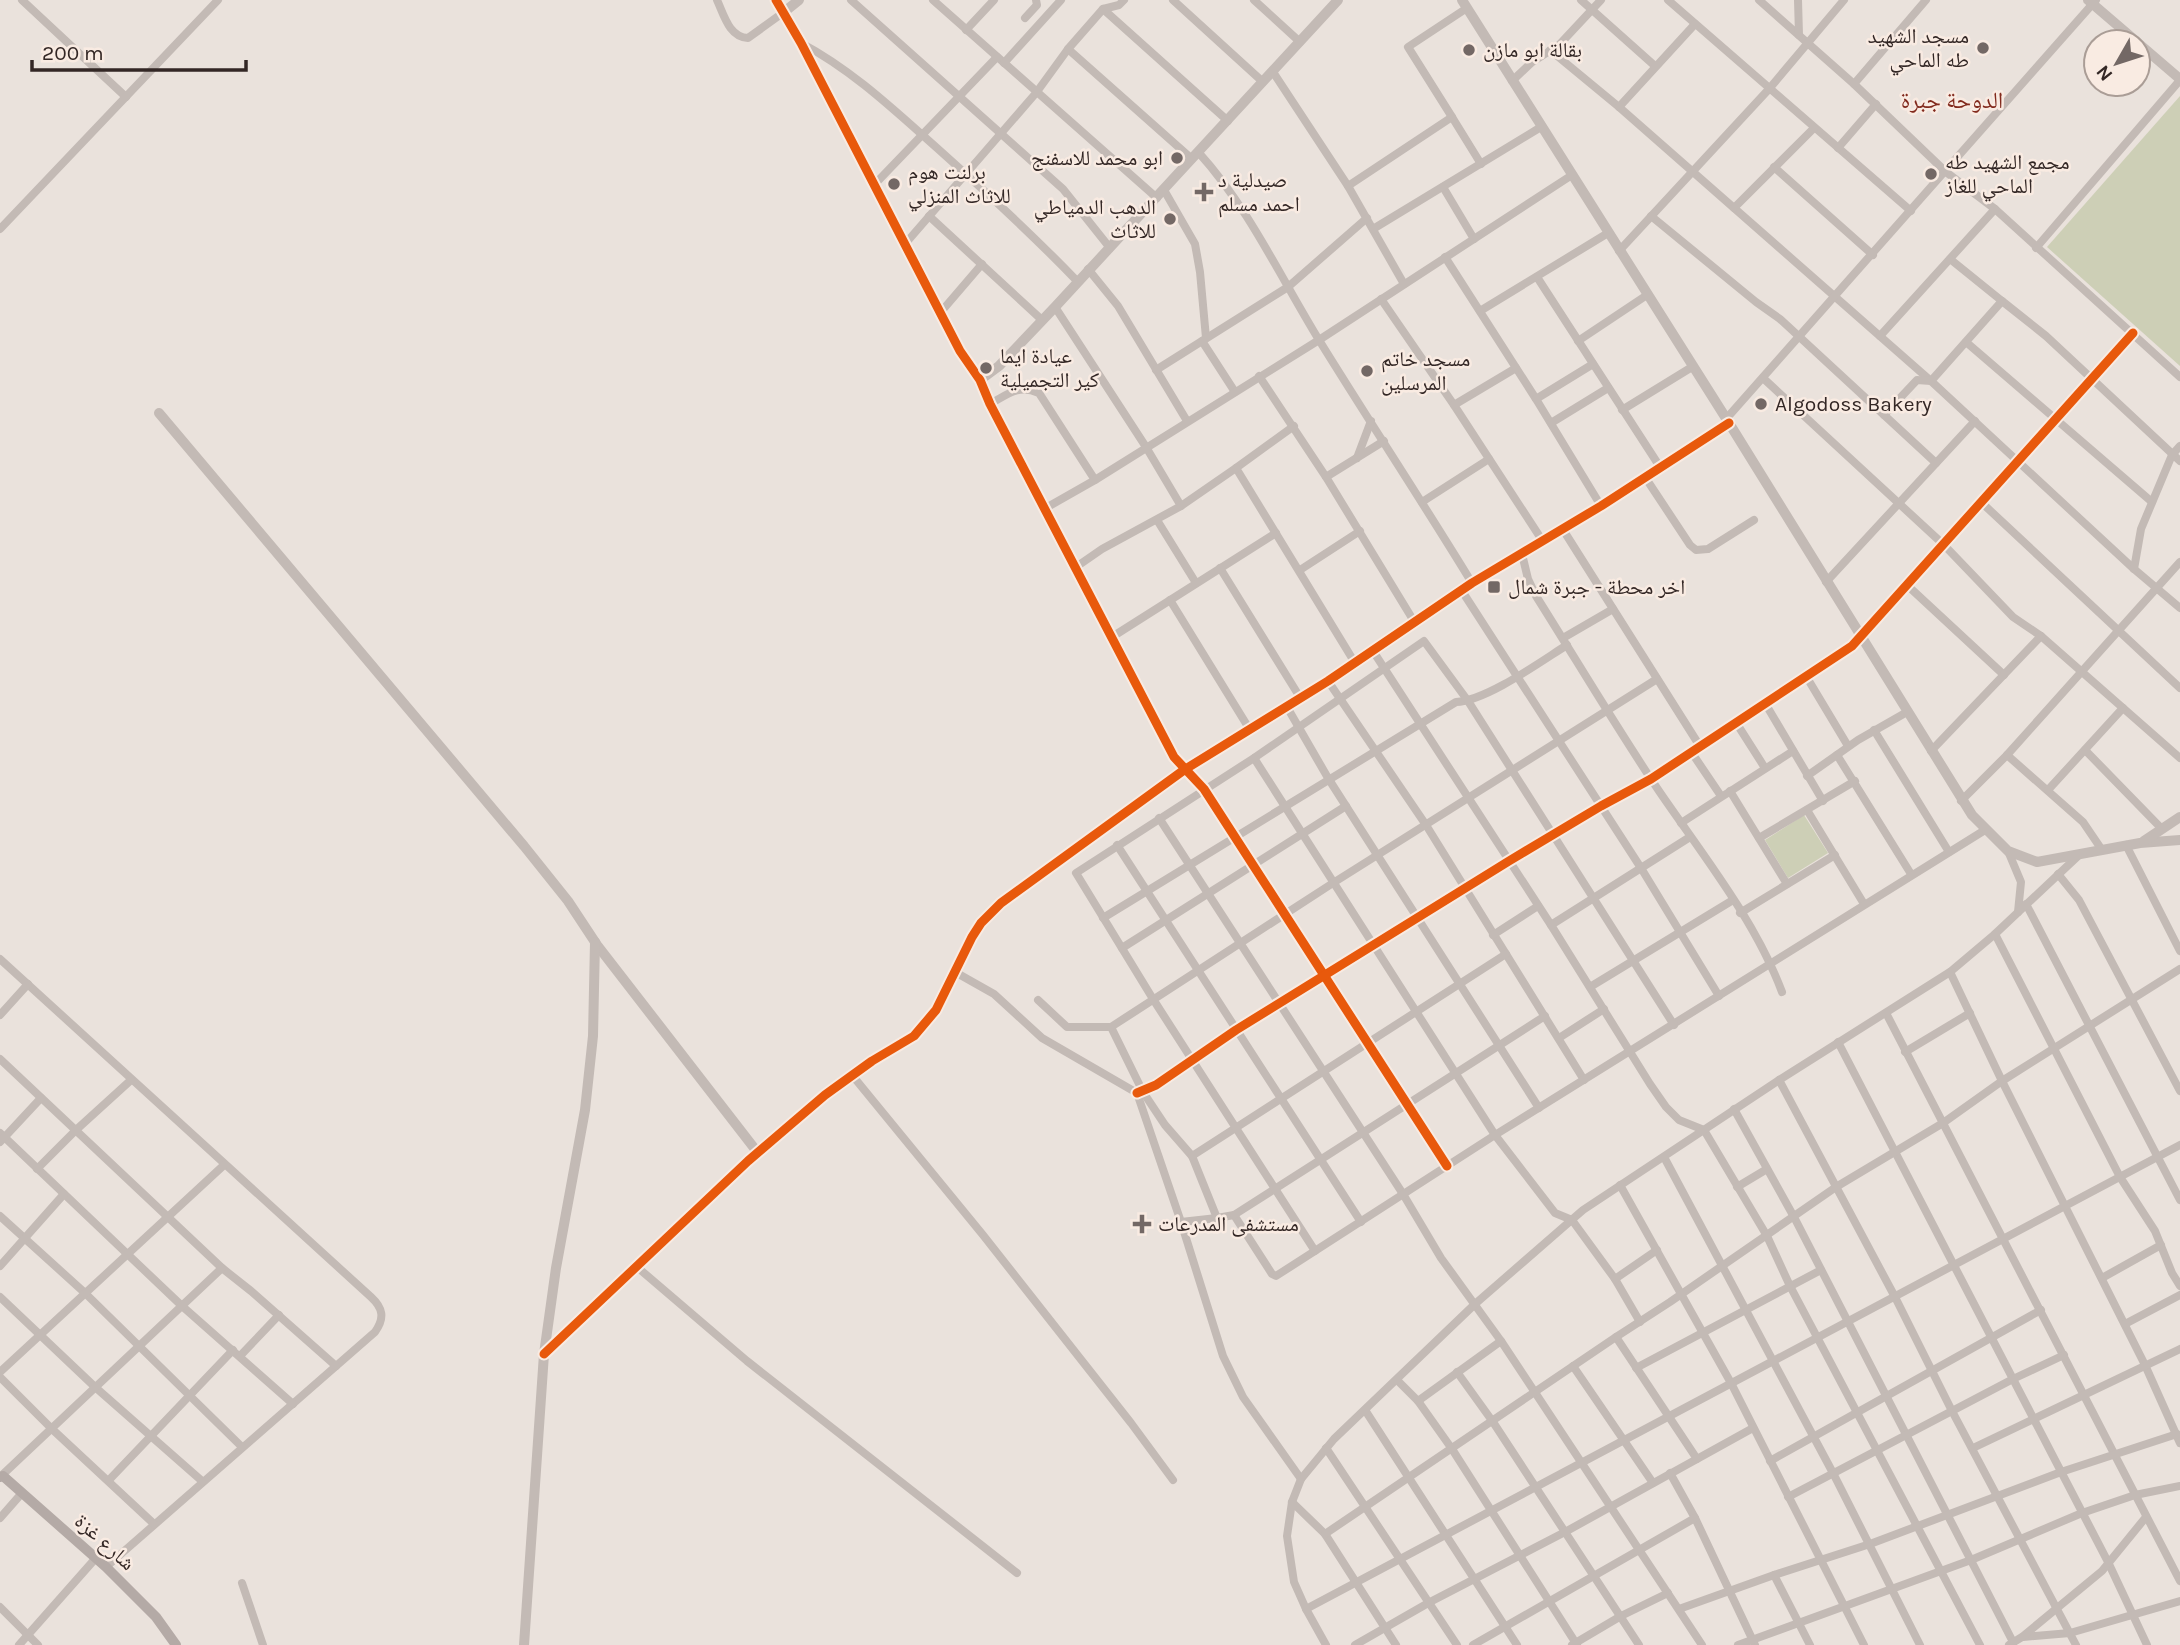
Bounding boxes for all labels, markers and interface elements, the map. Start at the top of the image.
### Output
place label: مسجد الشهيد طه الماحي [1868,24,1969,76]
scale bar [32,28,245,72]
north arrow [2082,28,2152,98]
place label: بقالة ابو مازن [1483,38,1582,62]
marker: مسجد الشهيد طه الماحي [1975,40,1991,56]
text: 200 m [42,41,104,65]
marker: بقالة ابو مازن [1461,42,1477,58]
text: N [2092,61,2117,85]
district label: الدوحة جبرة [1901,87,2003,114]
place label: ابو محمد للاسفنج [1031,146,1163,171]
marker: ابو محمد للاسفنج [1169,150,1185,166]
place label: مجمع الشهيد طه الماحي للغاز [1944,150,2069,202]
place label: برلنت هوم للاثاث المنزلي [908,160,1011,212]
marker: مجمع الشهيد طه الماحي للغاز [1923,166,1939,182]
place label: صيدلية د احمد مسلم [1218,168,1300,218]
marker: برلنت هوم للاثاث المنزلي [886,176,902,192]
marker: صيدلية د احمد مسلم [1196,184,1212,200]
place label: الدهب الدمياطي للاثاث [1034,195,1156,243]
marker: الدهب الدمياطي للاثاث [1162,211,1178,227]
place label: عيادة ايما كير التجميلية [1000,344,1099,392]
place label: مسجد خاتم المرسلين [1381,347,1470,396]
marker: عيادة ايما كير التجميلية [978,360,994,376]
marker: مسجد خاتم المرسلين [1359,363,1375,379]
place label: Algodoss Bakery [1775,392,1932,416]
marker: Algodoss Bakery [1753,396,1769,412]
place label: اخر محطة - جبرة شمال [1508,575,1685,599]
marker: اخر محطة - جبرة شمال [1486,579,1502,595]
place label: مستشفى المدرعات [1158,1212,1299,1237]
marker: مستشفى المدرعات [1132,1214,1152,1234]
street label: شارع غزة [69,1509,140,1576]

